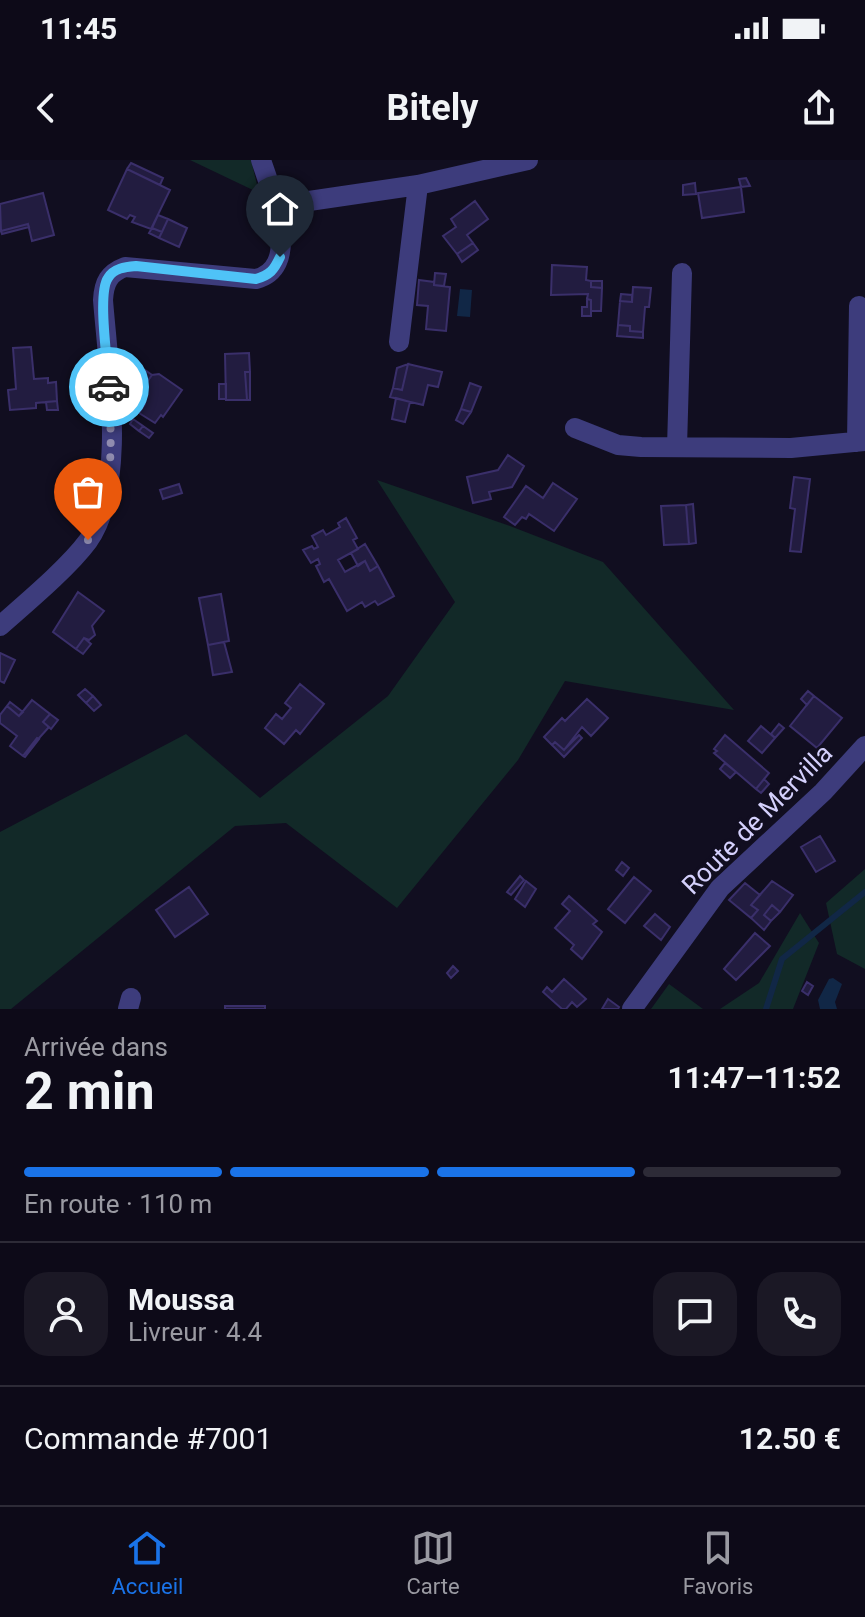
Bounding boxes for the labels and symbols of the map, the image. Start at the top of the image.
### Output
pin [246,175,314,257]
courier [69,347,149,427]
pin [54,458,122,540]
street label: Route de Mervilla [676,738,838,900]

